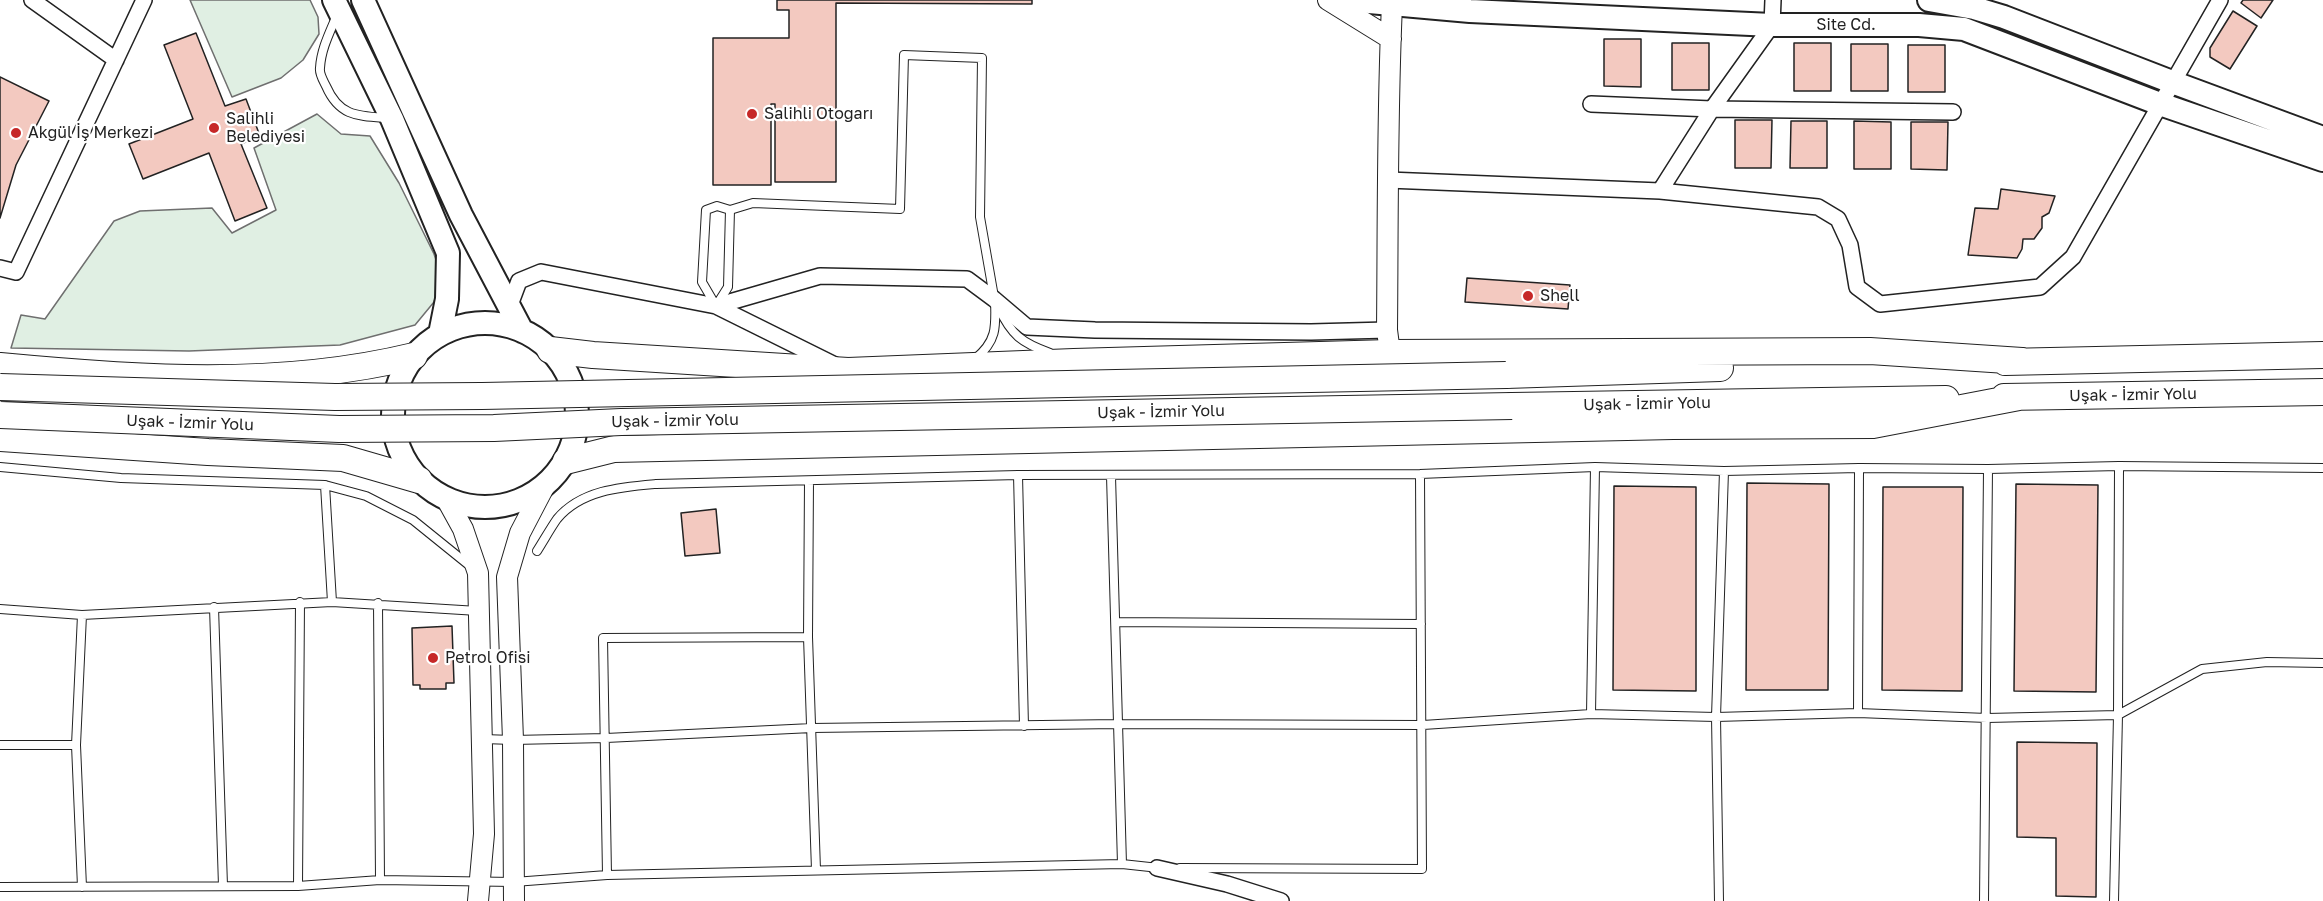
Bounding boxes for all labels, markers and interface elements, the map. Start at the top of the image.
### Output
street label: Site Cd. [1816,15,1876,35]
place label: Salihli Otogarı [764,104,873,124]
marker: Salihli Otogarı [745,107,759,121]
place label: Salihli Belediyesi [226,109,305,147]
marker: Salihli Belediyesi [207,121,221,135]
place label: Akgül İş Merkezi [28,123,153,143]
marker: Akgül İş Merkezi [9,126,23,140]
place label: Shell [1540,286,1580,306]
marker: Shell [1521,289,1535,303]
street label: Uşak - İzmir Yolu [2069,384,2197,406]
street label: Uşak - İzmir Yolu [1583,393,1711,415]
street label: Uşak - İzmir Yolu [1097,401,1225,423]
street label: Uşak - İzmir Yolu [611,410,739,432]
street label: Uşak - İzmir Yolu [126,411,254,435]
place label: Petrol Ofisi [445,648,531,668]
marker: Petrol Ofisi [426,651,440,665]

